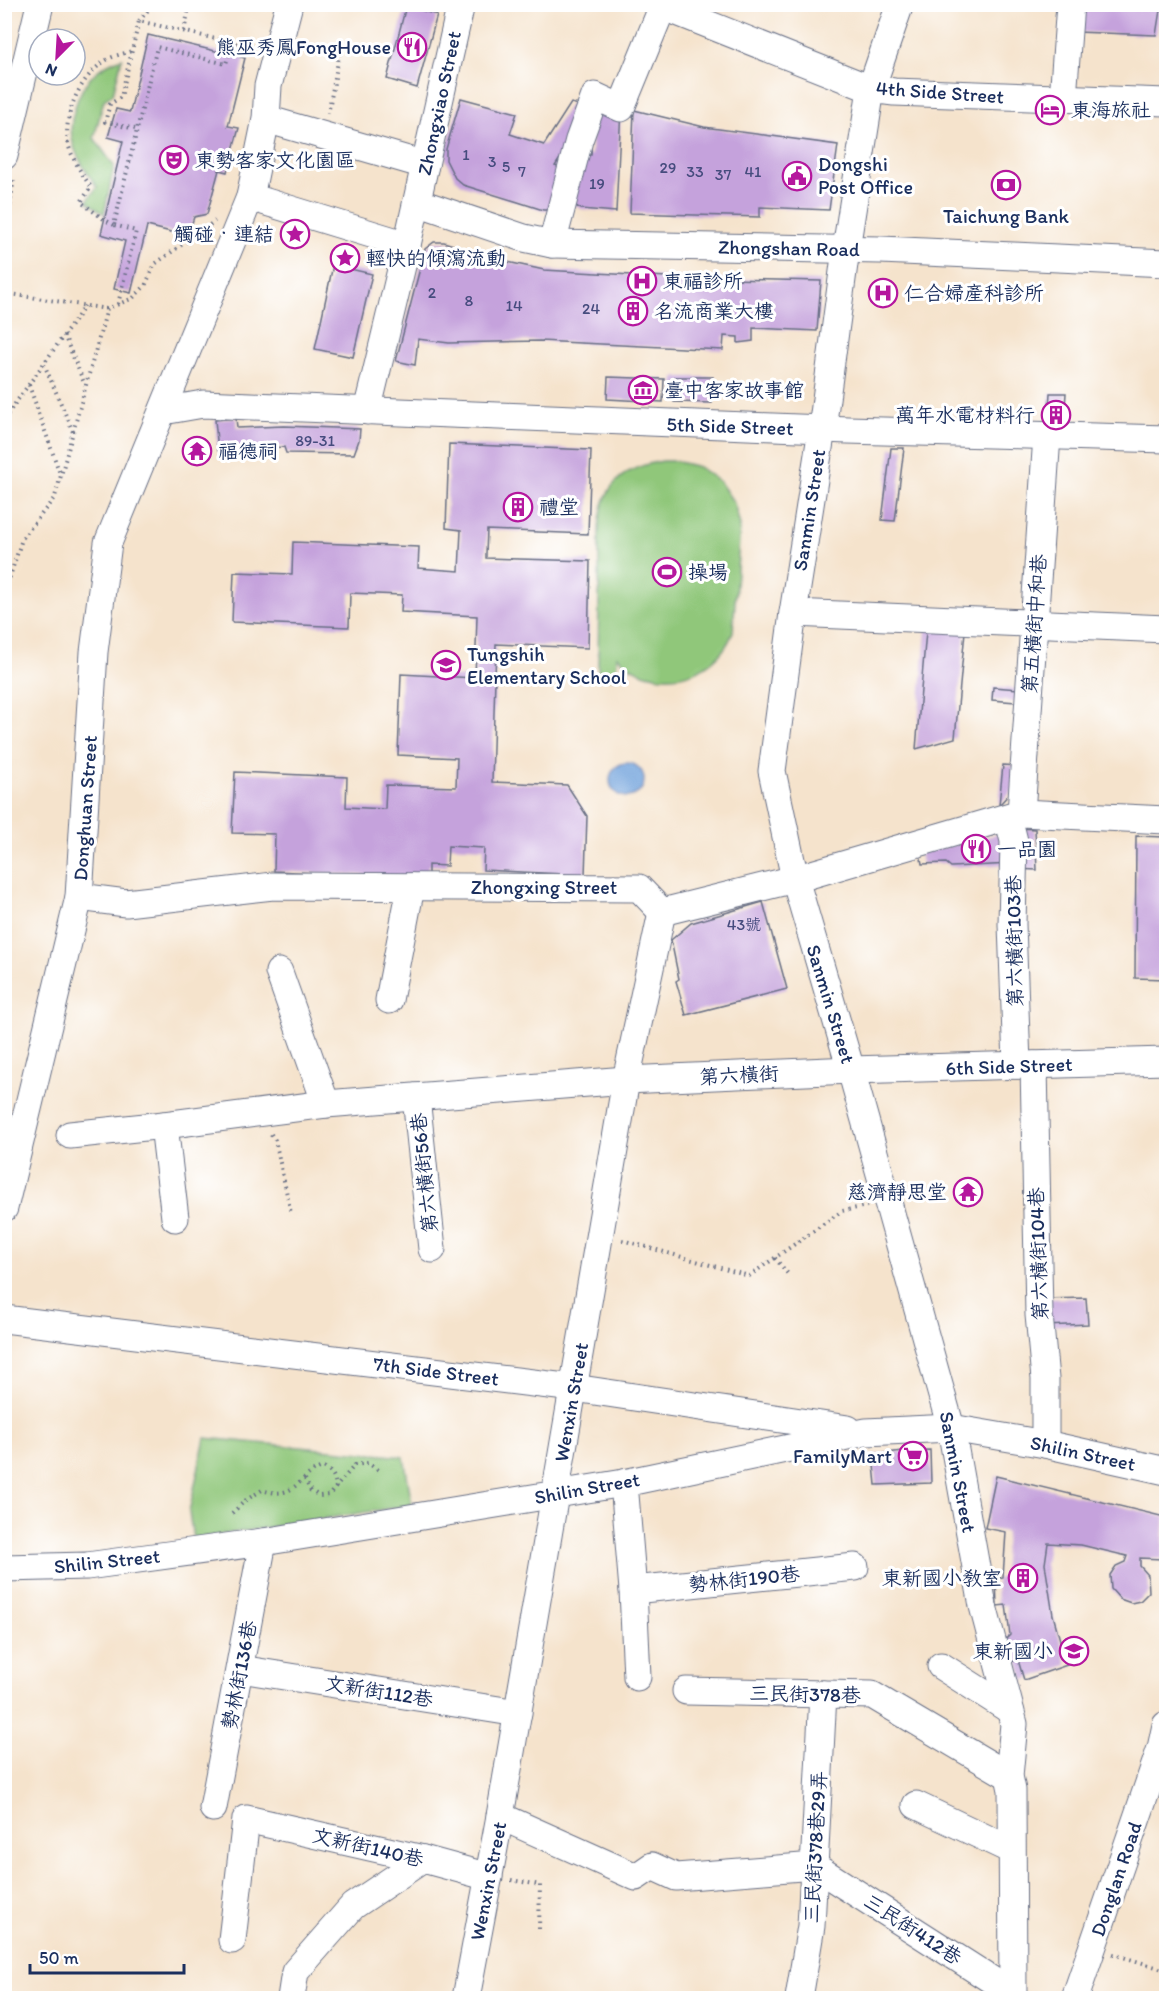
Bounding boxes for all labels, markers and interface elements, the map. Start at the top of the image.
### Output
north arrow [27,27,87,87]
street label: Zhongxiao Street [412,29,466,177]
restaurant icon: 熊巫秀鳳FongHouse [396,31,428,63]
place label: 熊巫秀鳳FongHouse [216,35,391,59]
text: N [42,59,60,81]
street label: 4th Side Street [875,76,1005,108]
hotel icon: 東海旅社 [1034,94,1066,126]
place label: 東海旅社 [1071,98,1151,122]
theatre icon: 東勢客家文化園區 [158,144,190,176]
house number: 1 [462,145,470,164]
place label: 東勢客家文化園區 [195,148,355,172]
house number: 3 [488,152,497,171]
place label: Dongshi Post Office [818,152,913,199]
house number: 5 [502,157,510,176]
house number: 29 [660,158,676,177]
public building icon: Dongshi Post Office [781,160,813,192]
house number: 7 [518,162,526,181]
house number: 33 [686,162,704,181]
house number: 41 [744,162,762,181]
house number: 37 [715,165,731,184]
bank icon: Taichung Bank [990,169,1022,201]
house number: 19 [589,174,605,193]
place label: Taichung Bank [943,204,1070,228]
place icon: 觸碰‧連結 [279,218,311,250]
place label: 觸碰‧連結 [174,222,274,246]
street label: Zhongshan Road [718,235,860,261]
place icon: 輕快的傾瀉流動 [329,242,361,274]
place label: 輕快的傾瀉流動 [366,246,506,270]
hospital icon: 東福診所 [626,265,658,297]
place label: 東福診所 [663,269,743,293]
hospital icon: 仁合婦產科診所 [867,277,899,309]
place label: 仁合婦產科診所 [904,281,1044,305]
house number: 2 [428,283,437,302]
house number: 8 [465,291,474,310]
building icon: 名流商業大樓 [617,295,649,327]
house number: 14 [505,296,523,315]
house number: 24 [582,299,600,318]
place label: 名流商業大樓 [654,299,774,323]
museum icon: 臺中客家故事館 [627,374,659,406]
place label: 臺中客家故事館 [664,378,804,402]
building icon: 萬年水電材料行 [1040,399,1072,431]
place label: 萬年水電材料行 [895,403,1035,427]
street label: 5th Side Street [666,412,794,440]
house number: 89-31 [295,431,335,450]
temple icon: 福德祠 [181,435,213,467]
place label: 福德祠 [218,439,278,463]
street label: Sanmin Street [788,447,830,573]
building icon: 禮堂 [502,491,534,523]
place label: 禮堂 [539,495,579,519]
street label: 第五橫街中和巷 [1017,552,1051,695]
sports icon: 操場 [651,556,683,588]
place label: 操場 [688,560,728,584]
place label: Tungshih Elementary School [467,642,627,689]
school or university icon: Tungshih Elementary School [430,649,462,681]
street label: Donghuan Street [68,734,102,882]
restaurant icon: 一品園 [960,833,992,865]
place label: 一品園 [997,837,1057,861]
street label: 第六橫街103巷 [1001,874,1027,1007]
street label: Zhongxing Street [471,875,617,899]
house number: 43號 [727,915,761,934]
street label: Sanmin Street [802,942,860,1066]
street label: 6th Side Street [945,1052,1073,1080]
street label: 第六橫街 [698,1061,780,1089]
street label: 第六橫街56巷 [406,1111,442,1234]
temple icon: 慈濟靜思堂 [952,1176,984,1208]
place label: 慈濟靜思堂 [847,1180,947,1204]
street label: 第六橫街104巷 [1024,1186,1052,1321]
street label: Wenxin Street [549,1340,593,1464]
street label: 7th Side Street [372,1351,500,1391]
street label: Sanmin Street [934,1409,982,1535]
street label: Shilin Street [1028,1430,1138,1476]
supermarket icon: FamilyMart [897,1440,929,1472]
place label: FamilyMart [793,1444,893,1468]
street label: Shilin Street [532,1467,642,1509]
street label: Shilin Street [53,1543,161,1579]
street label: 勢林街190巷 [687,1561,802,1597]
building icon: 東新國小教室 [1007,1562,1039,1594]
place label: 東新國小教室 [882,1566,1002,1590]
street label: 勢林街136巷 [217,1617,262,1732]
school or university icon: 東新國小 [1058,1635,1090,1667]
place label: 東新國小 [973,1639,1053,1663]
street label: 文新街112巷 [323,1671,436,1712]
street label: 三民街378巷 [749,1681,862,1707]
street label: 三民街378巷29弄 [799,1770,831,1924]
street label: Donglan Road [1085,1818,1147,1939]
street label: Wenxin Street [465,1819,511,1943]
street label: 文新街140巷 [310,1823,427,1872]
street label: 三民街412巷 [860,1888,967,1970]
scale bar [30,1937,184,1975]
text: 50 m [39,1947,79,1969]

